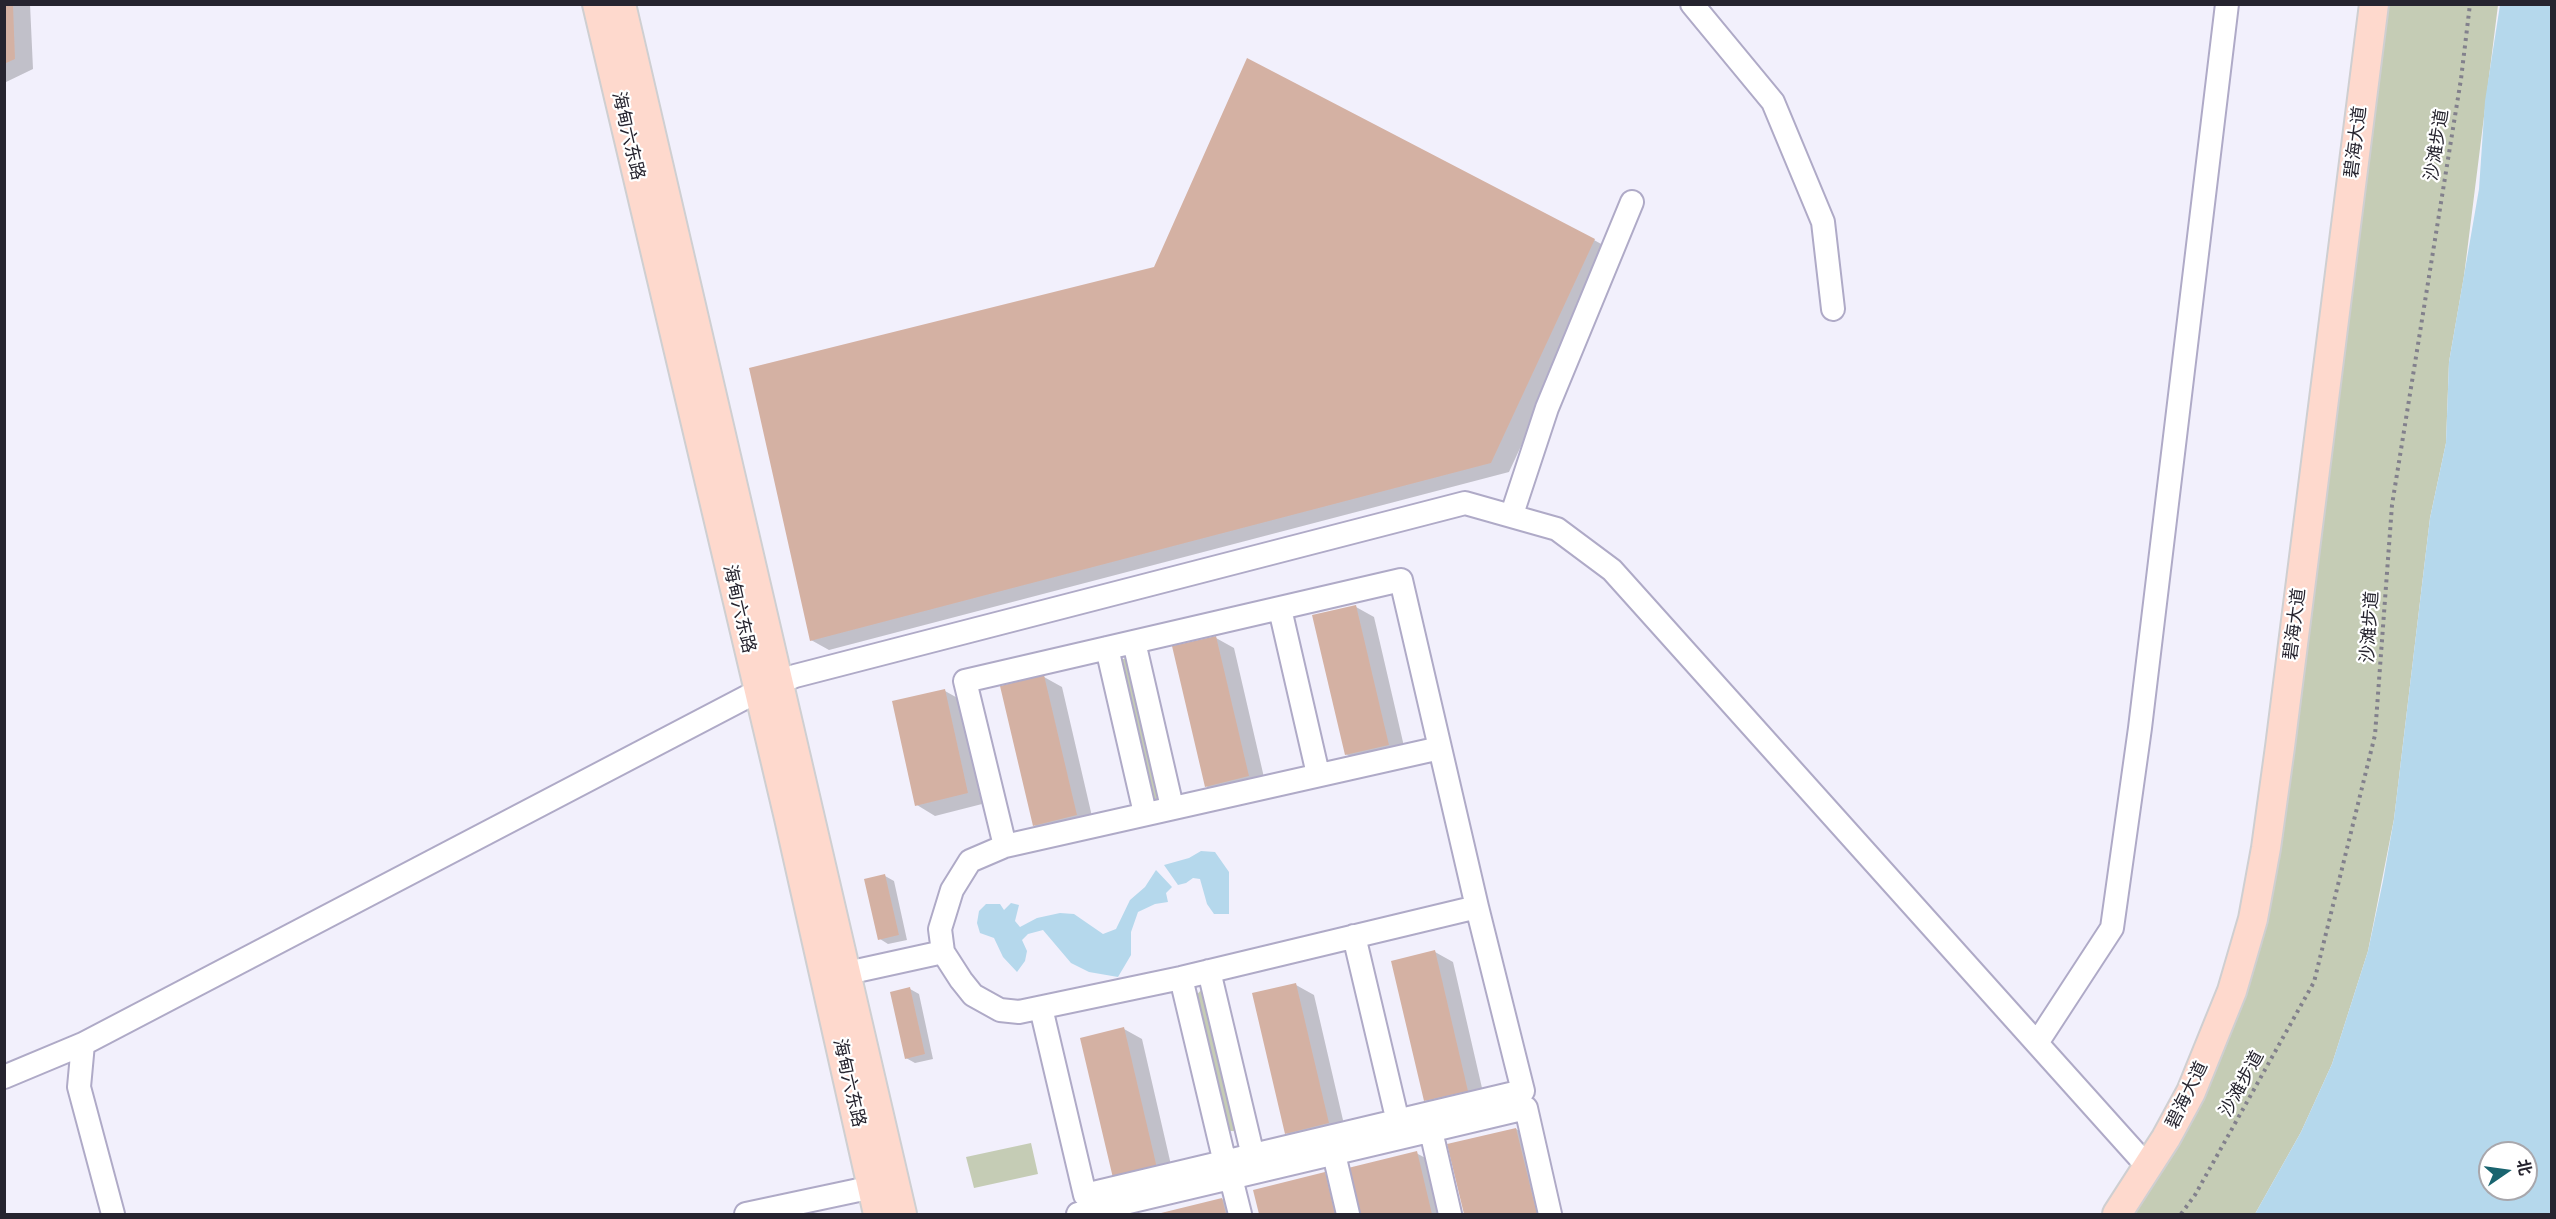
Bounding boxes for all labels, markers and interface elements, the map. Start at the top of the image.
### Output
street label: 海甸六东路 [607,90,649,182]
street label: 碧海大道 [2341,105,2371,179]
street label: 沙滩步道 [2421,108,2453,182]
street label: 海甸六东路 [718,563,760,655]
street label: 碧海大道 [2280,587,2310,661]
street label: 沙滩步道 [2357,590,2383,664]
street label: 海甸六东路 [828,1037,870,1129]
street label: 沙滩步道 [2215,1047,2269,1121]
street label: 碧海大道 [2162,1058,2212,1132]
north arrow [2478,1141,2538,1201]
text: 北 [2513,1157,2535,1177]

